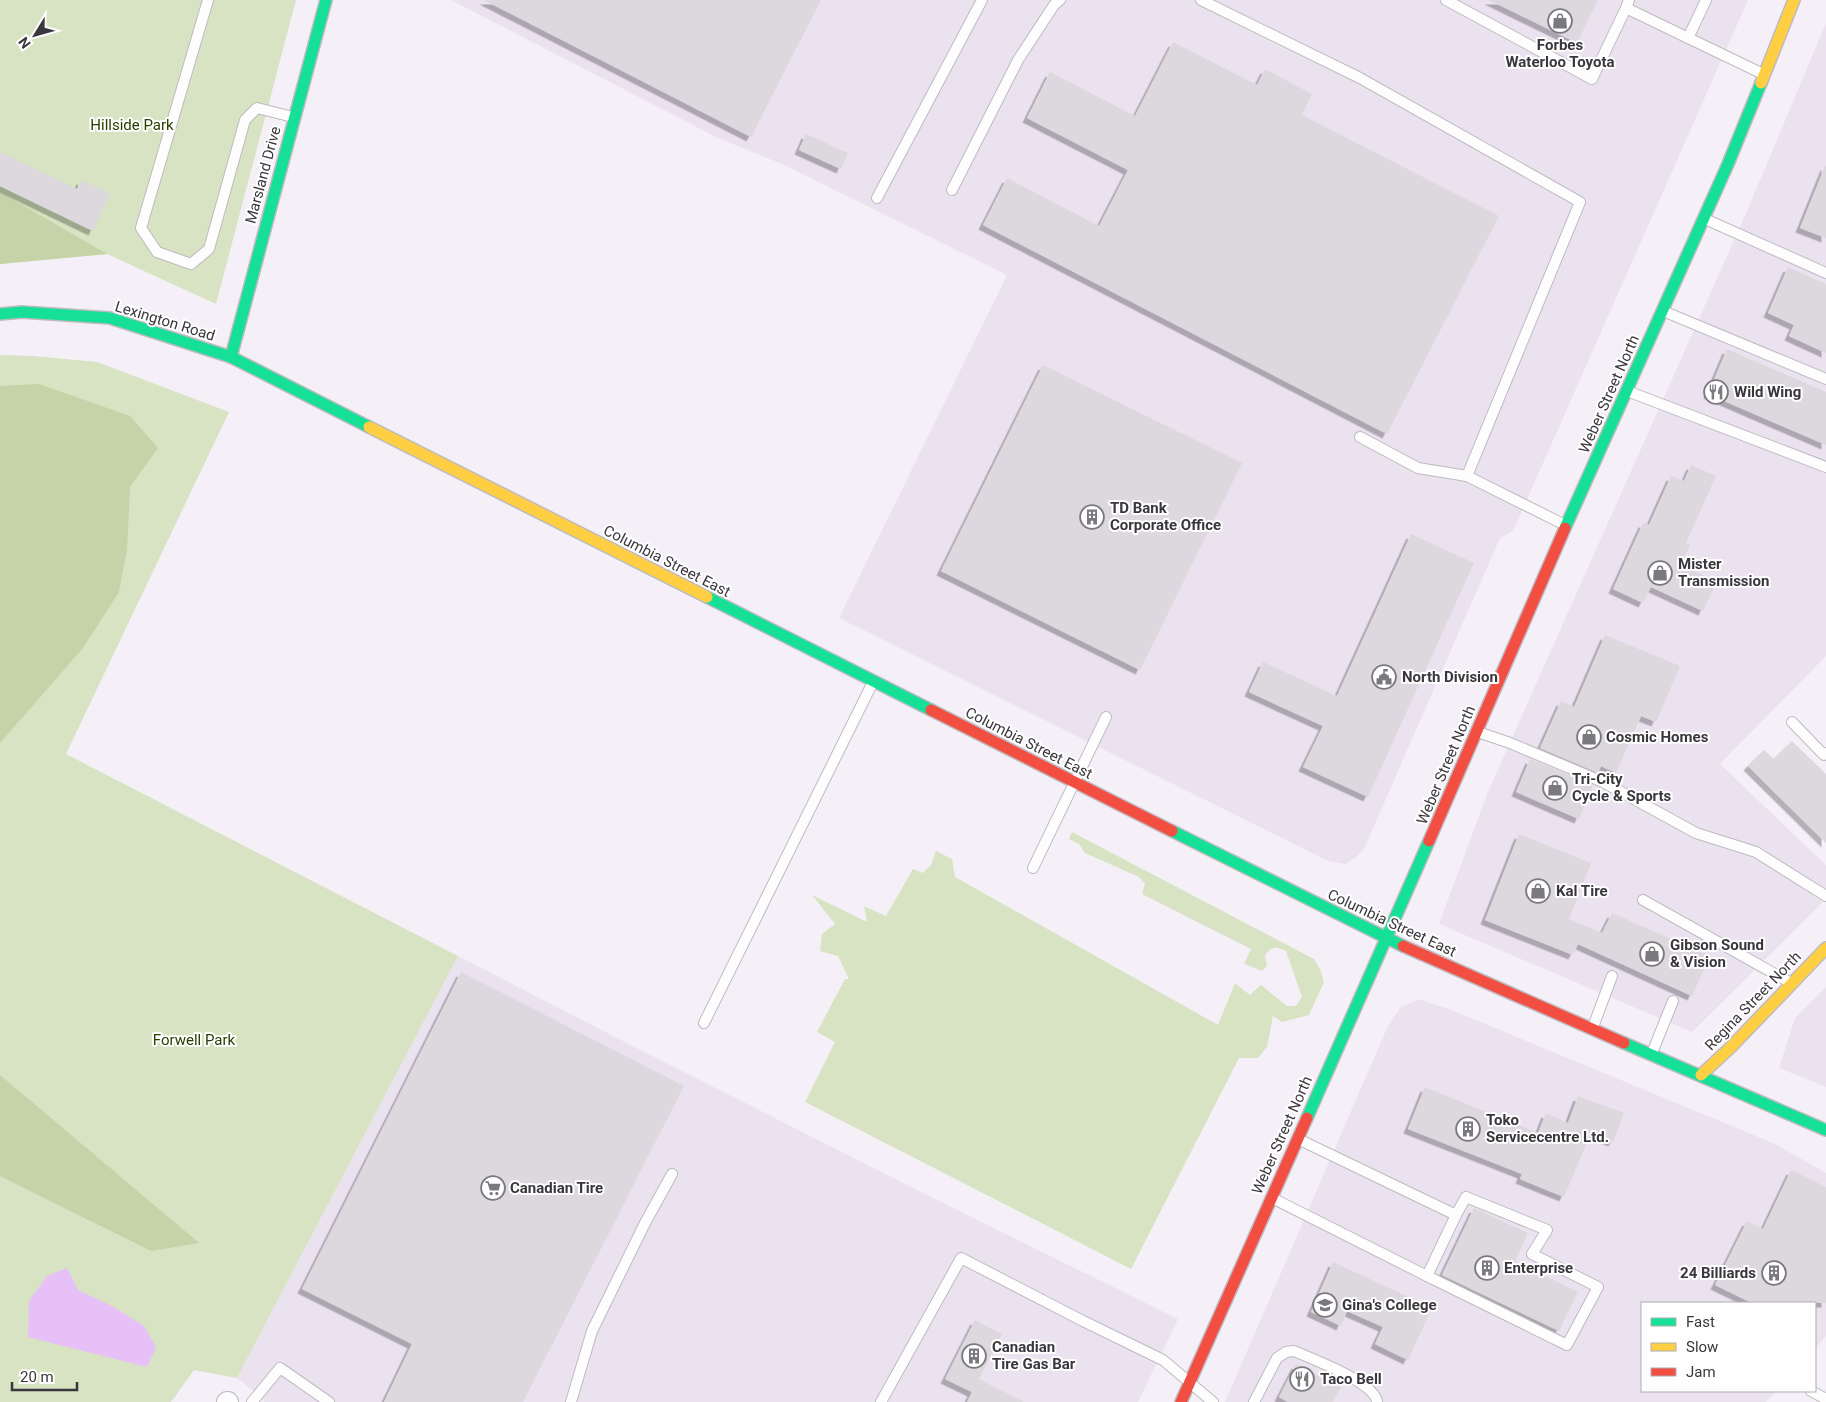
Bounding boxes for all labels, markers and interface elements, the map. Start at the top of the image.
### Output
shop icon: Forbes Waterloo Toyota [1547,8,1573,34]
north arrow [10,10,60,60]
text: N [15,34,34,52]
place label: Forbes Waterloo Toyota [1505,36,1615,71]
park label: Hillside Park [90,116,174,134]
street label: Marsland Drive [241,124,285,226]
street label: Lexington Road [113,297,217,345]
street label: Weber Street North [1575,332,1643,456]
restaurant icon: Wild Wing [1703,379,1729,405]
place label: Wild Wing [1734,383,1801,401]
place label: TD Bank Corporate Office [1110,499,1221,534]
building icon: TD Bank Corporate Office [1079,504,1105,530]
street label: Columbia Street East [601,521,734,601]
place label: Mister Transmission [1678,555,1769,590]
shop icon: Mister Transmission [1647,560,1673,586]
public building icon: North Division [1371,664,1397,690]
place label: North Division [1402,668,1498,686]
street label: Columbia Street East [963,703,1096,783]
street label: Weber Street North [1413,703,1479,827]
shop icon: Cosmic Homes [1576,724,1602,750]
place label: Cosmic Homes [1606,728,1709,746]
place label: Tri-City Cycle & Sports [1572,770,1672,805]
shop icon: Tri-City Cycle & Sports [1542,775,1568,801]
shop icon: Kal Tire [1525,878,1551,904]
place label: Kal Tire [1556,882,1608,900]
street label: Columbia Street East [1325,885,1459,961]
place label: Gibson Sound & Vision [1670,936,1764,971]
shop icon: Gibson Sound & Vision [1639,941,1665,967]
street label: Regina Street North [1701,948,1805,1054]
park label: Forwell Park [153,1031,236,1049]
street label: Weber Street North [1248,1073,1316,1197]
place label: Toko Servicecentre Ltd. [1486,1111,1609,1146]
building icon: Toko Servicecentre Ltd. [1455,1116,1481,1142]
supermarket icon: Canadian Tire [480,1175,506,1201]
place label: Canadian Tire [510,1179,603,1197]
building icon: Enterprise [1474,1255,1500,1281]
place label: Enterprise [1504,1259,1573,1277]
building icon: 24 Billiards [1761,1260,1787,1286]
place label: 24 Billiards [1680,1264,1756,1282]
school or university icon: Gina's College [1312,1292,1338,1318]
place label: Gina's College [1342,1296,1437,1314]
legend [1641,1302,1816,1392]
text: Fast [1686,1313,1715,1331]
place label: Canadian Tire Gas Bar [992,1338,1076,1373]
text: Slow [1686,1338,1718,1356]
building icon: Canadian Tire Gas Bar [961,1343,987,1369]
scale bar [12,1360,78,1392]
text: Jam [1686,1363,1716,1381]
restaurant icon: Taco Bell [1289,1366,1315,1392]
text: 20 m [20,1368,54,1386]
place label: Taco Bell [1320,1370,1382,1388]

